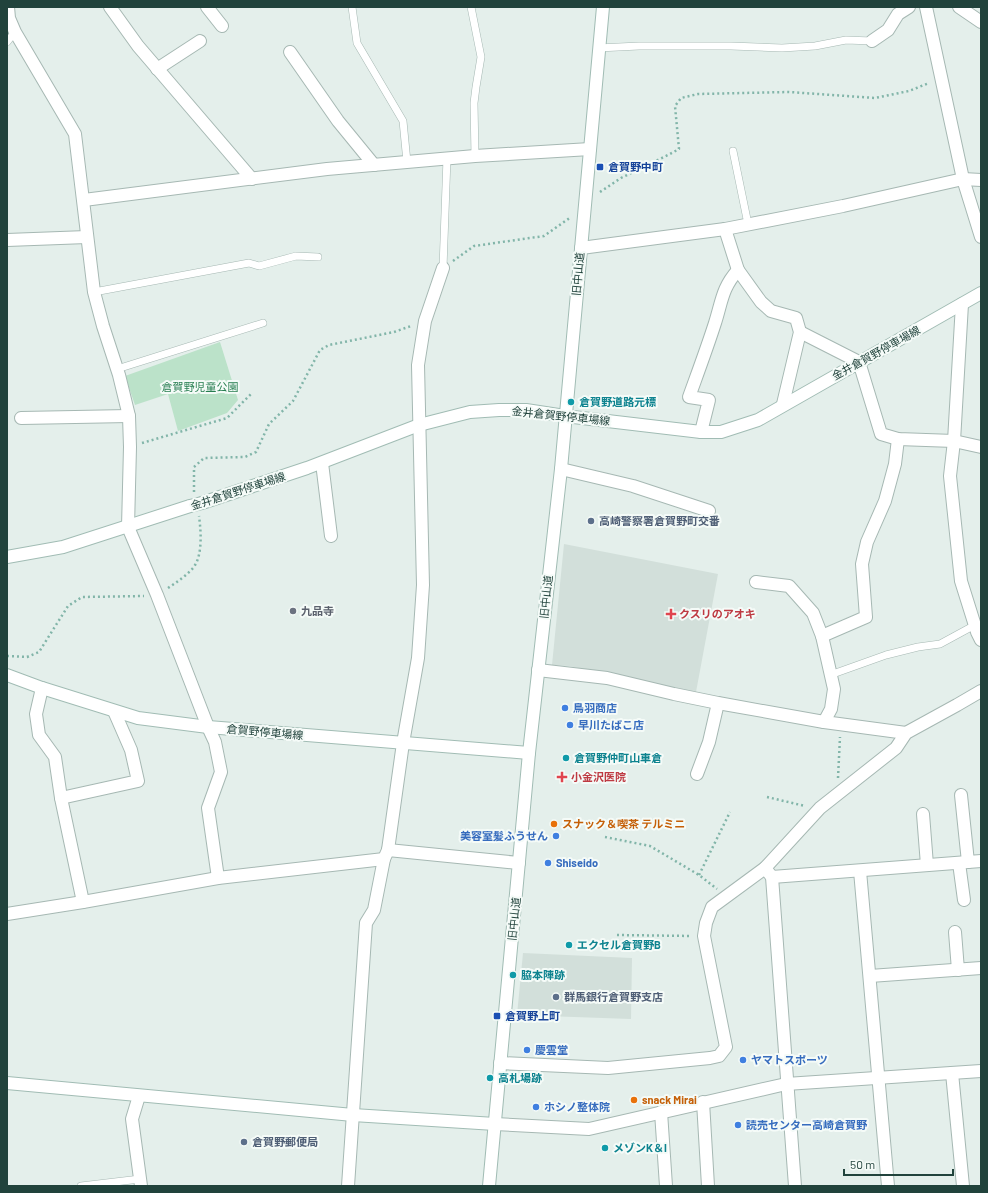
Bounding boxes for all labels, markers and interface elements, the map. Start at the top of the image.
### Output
place label: 倉賀野中町 [608,160,663,173]
marker: 倉賀野中町 [595,162,605,172]
street label: 旧中山道 [569,251,586,296]
street label: 金井倉賀野停車場線 [829,323,922,382]
park label: 倉賀野児童公園 [162,380,239,393]
place label: 倉賀野道路元標 [579,395,656,408]
marker: 倉賀野道路元標 [566,397,576,407]
street label: 金井倉賀野停車場線 [511,404,611,427]
street label: 金井倉賀野停車場線 [189,469,287,512]
place label: 高崎警察署倉賀野町交番 [599,514,720,527]
marker: 高崎警察署倉賀野町交番 [586,516,596,526]
street label: 旧中山道 [537,574,554,620]
place label: 九品寺 [301,604,334,617]
marker: 九品寺 [288,606,298,616]
place label: クスリのアオキ [679,607,756,620]
marker: クスリのアオキ [666,609,676,619]
place label: 鳥羽商店 [573,701,617,714]
marker: 鳥羽商店 [560,703,570,713]
place label: 早川たばこ店 [578,718,644,731]
marker: 早川たばこ店 [565,720,575,730]
street label: 倉賀野停車場線 [226,722,304,741]
place label: 倉賀野仲町山車倉 [574,751,662,764]
marker: 倉賀野仲町山車倉 [561,753,571,763]
place label: 小金沢医院 [571,770,626,783]
marker: 小金沢医院 [556,771,568,783]
place label: スナック＆喫茶 テルミニ [562,817,685,830]
marker: スナック＆喫茶 テルミニ [549,819,559,829]
place label: 美容室髪ふうせん [460,829,548,842]
marker: 美容室髪ふうせん [551,831,561,841]
place label: Shiseido [556,856,598,869]
marker: Shiseido [543,858,553,868]
street label: 旧中山道 [505,896,522,942]
place label: エクセル倉賀野B [577,938,661,951]
marker: エクセル倉賀野B [564,940,574,950]
place label: 脇本陣跡 [521,968,565,981]
marker: 脇本陣跡 [508,970,518,980]
place label: 群馬銀行倉賀野支店 [564,990,663,1003]
marker: 群馬銀行倉賀野支店 [551,992,561,1002]
place label: 倉賀野上町 [505,1009,560,1022]
marker: 倉賀野上町 [492,1011,502,1021]
place label: 慶雲堂 [535,1043,568,1056]
marker: 慶雲堂 [522,1045,532,1055]
place label: ヤマトスポーツ [751,1053,828,1066]
marker: ヤマトスポーツ [738,1055,748,1065]
place label: 高札場跡 [498,1071,542,1084]
marker: 高札場跡 [485,1073,495,1083]
place label: snack Mirai [642,1093,697,1106]
marker: snack Mirai [629,1095,639,1105]
place label: ホシノ整体院 [544,1100,610,1113]
marker: ホシノ整体院 [531,1102,541,1112]
place label: 読売センター高崎倉賀野 [746,1118,868,1131]
marker: 読売センター高崎倉賀野 [733,1120,743,1130]
place label: 倉賀野郵便局 [252,1135,318,1148]
marker: 倉賀野郵便局 [239,1137,249,1147]
place label: メゾンK＆I [613,1141,667,1154]
marker: メゾンK＆I [600,1143,610,1153]
scale bar [844,1151,953,1177]
text: 50 m [850,1157,875,1171]

